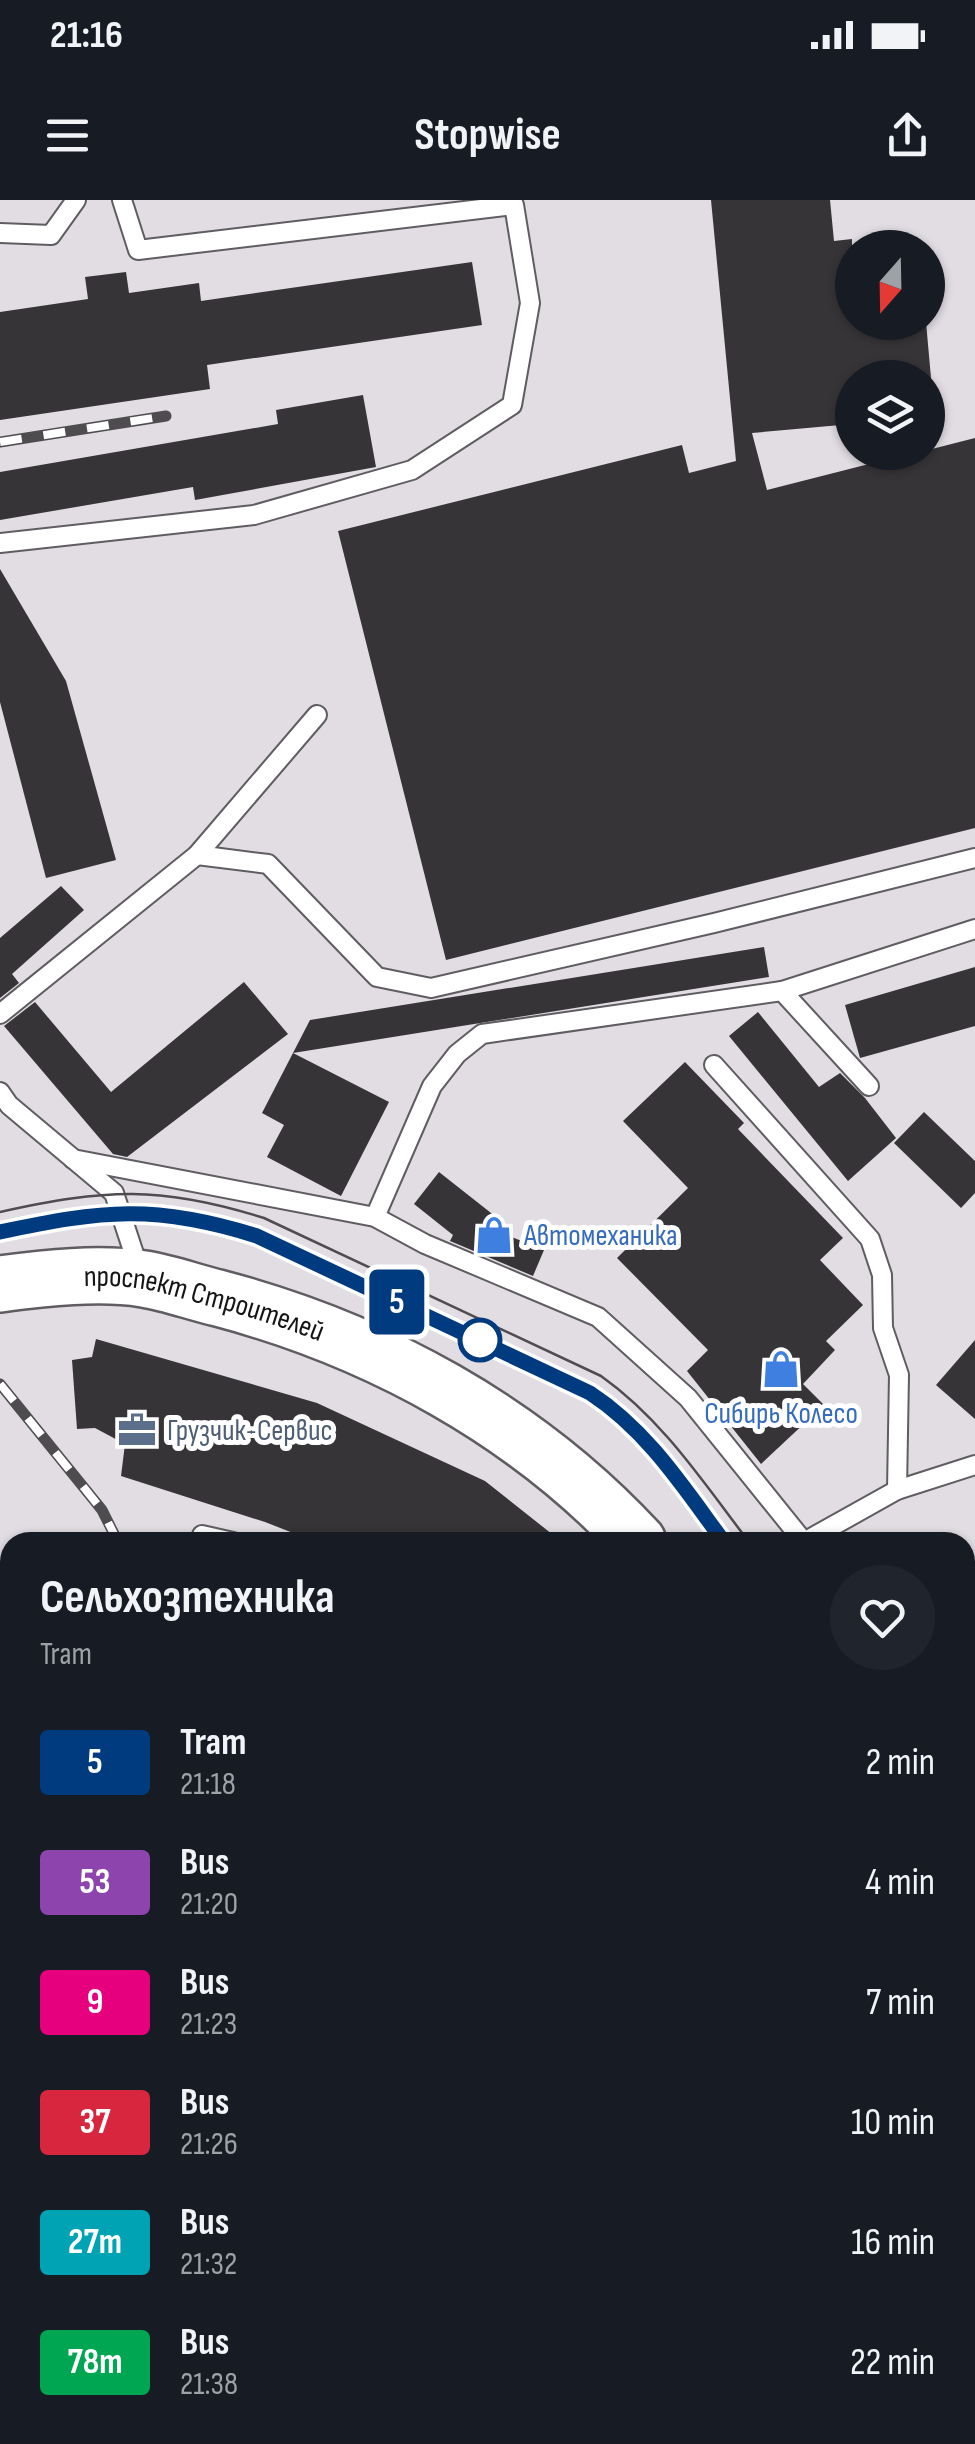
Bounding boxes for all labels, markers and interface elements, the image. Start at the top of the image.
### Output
text: 21:16 [50,13,123,58]
icon: menu [40,108,95,163]
text: Stopwise [414,108,561,163]
icon: share [880,108,935,163]
north arrow [835,230,945,340]
map controls [835,230,945,470]
button: layers [835,360,945,470]
shop icon: Автомеханика [473,1214,515,1256]
place label: Автомеханика [523,1218,678,1254]
street label: проспект Строителей [84,1259,329,1350]
line badge: 5 [364,1270,430,1334]
text: 5 [389,1281,405,1324]
unlabelled marker [459,1319,501,1361]
shop icon: Сибирь Колесо [760,1348,802,1390]
place label: Сибирь Колесо [704,1396,858,1432]
office icon: Грузчик-Сервис [116,1409,158,1451]
place label: Грузчик-Сервис [167,1413,333,1449]
button: heart [830,1565,935,1670]
text: Сельхозтехника [40,1569,335,1626]
text: Tram [40,1635,92,1674]
text: Tram [180,1720,246,1765]
text: 2 min [866,1740,935,1785]
text: 5 [87,1741,103,1784]
text: 21:18 [180,1765,236,1804]
text: Bus [180,1840,229,1885]
text: 4 min [865,1860,935,1905]
text: 53 [79,1861,111,1904]
text: 21:20 [180,1885,238,1924]
text: Bus [180,1960,229,2005]
text: 7 min [866,1980,935,2025]
text: 9 [87,1981,103,2024]
text: 21:23 [180,2005,237,2044]
text: Bus [180,2080,229,2125]
text: 10 min [851,2100,935,2145]
text: 37 [80,2101,110,2144]
text: 21:26 [180,2125,238,2164]
text: Bus [180,2200,229,2245]
text: 16 min [851,2220,935,2265]
text: 27т [68,2221,122,2264]
text: 21:32 [180,2245,237,2284]
text: Bus [180,2320,229,2365]
text: 22 min [850,2340,935,2385]
text: 78т [68,2341,122,2384]
text: 21:38 [180,2365,238,2404]

